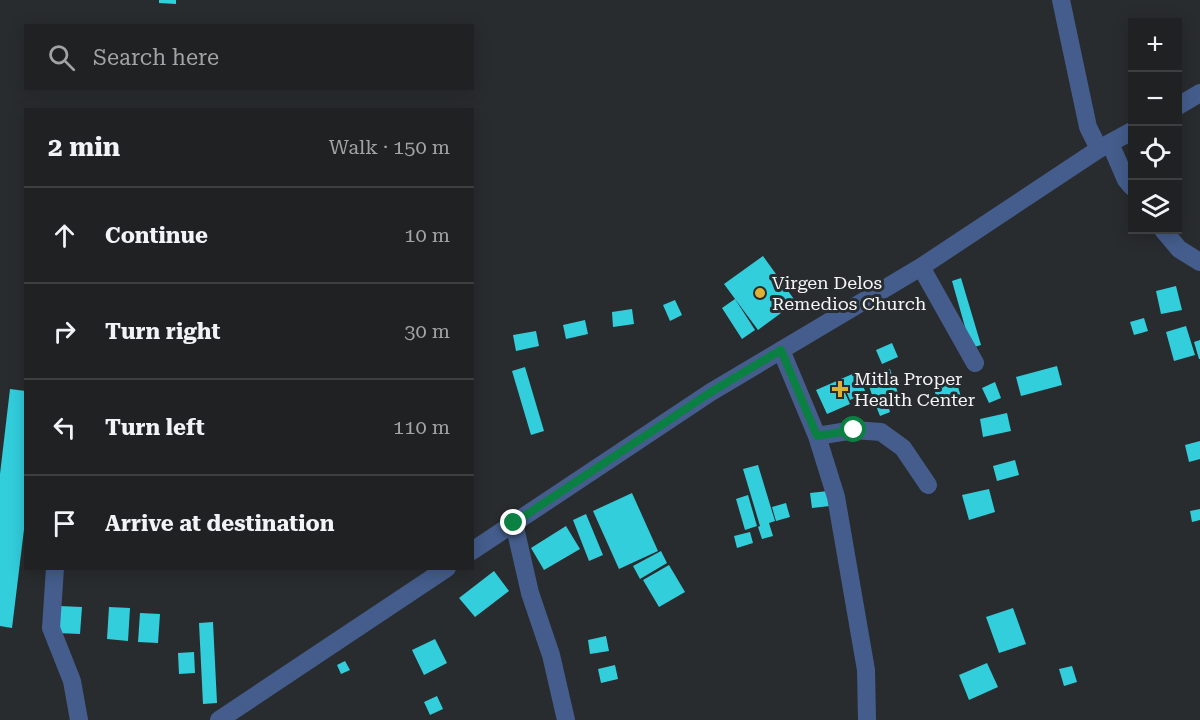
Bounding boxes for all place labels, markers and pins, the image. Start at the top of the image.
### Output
place label: Virgen Delos Remedios Church [772,272,927,314]
marker: Virgen Delos Remedios Church [753,286,767,300]
place label: Mitla Proper Health Center [854,368,975,410]
marker: Mitla Proper Health Center [831,380,849,398]

